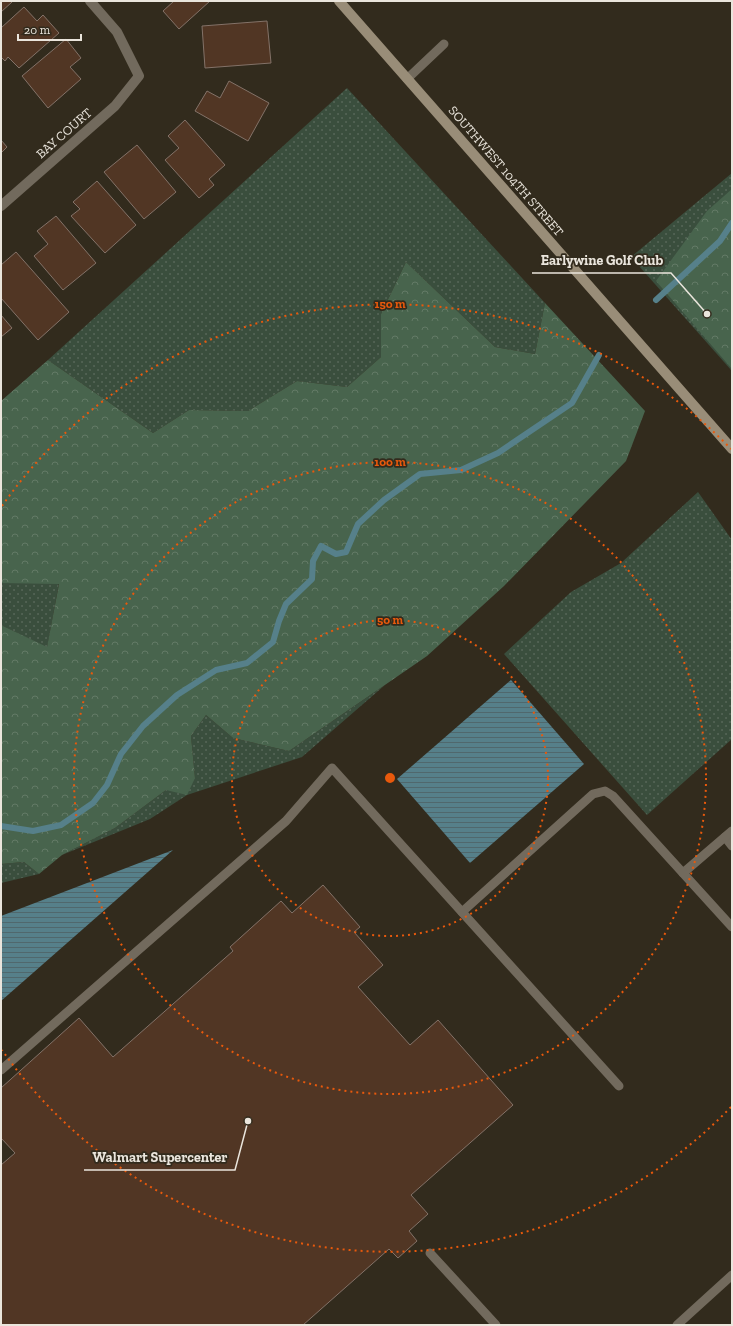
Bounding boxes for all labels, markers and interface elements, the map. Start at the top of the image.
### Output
scale bar [18,16,81,42]
text: 20 m [24,23,51,37]
street label: SOUTHWEST 104TH STREET [445,103,567,239]
street label: BAY COURT [33,105,95,161]
callout: Earlywine Golf Club [532,247,671,273]
text: Earlywine Golf Club [541,252,664,269]
text: 150 m [375,297,406,311]
text: 100 m [374,455,406,469]
text: 50 m [377,613,403,627]
centre of rings [383,771,397,785]
callout: Walmart Supercenter [84,1144,235,1170]
text: Walmart Supercenter [93,1149,227,1166]

